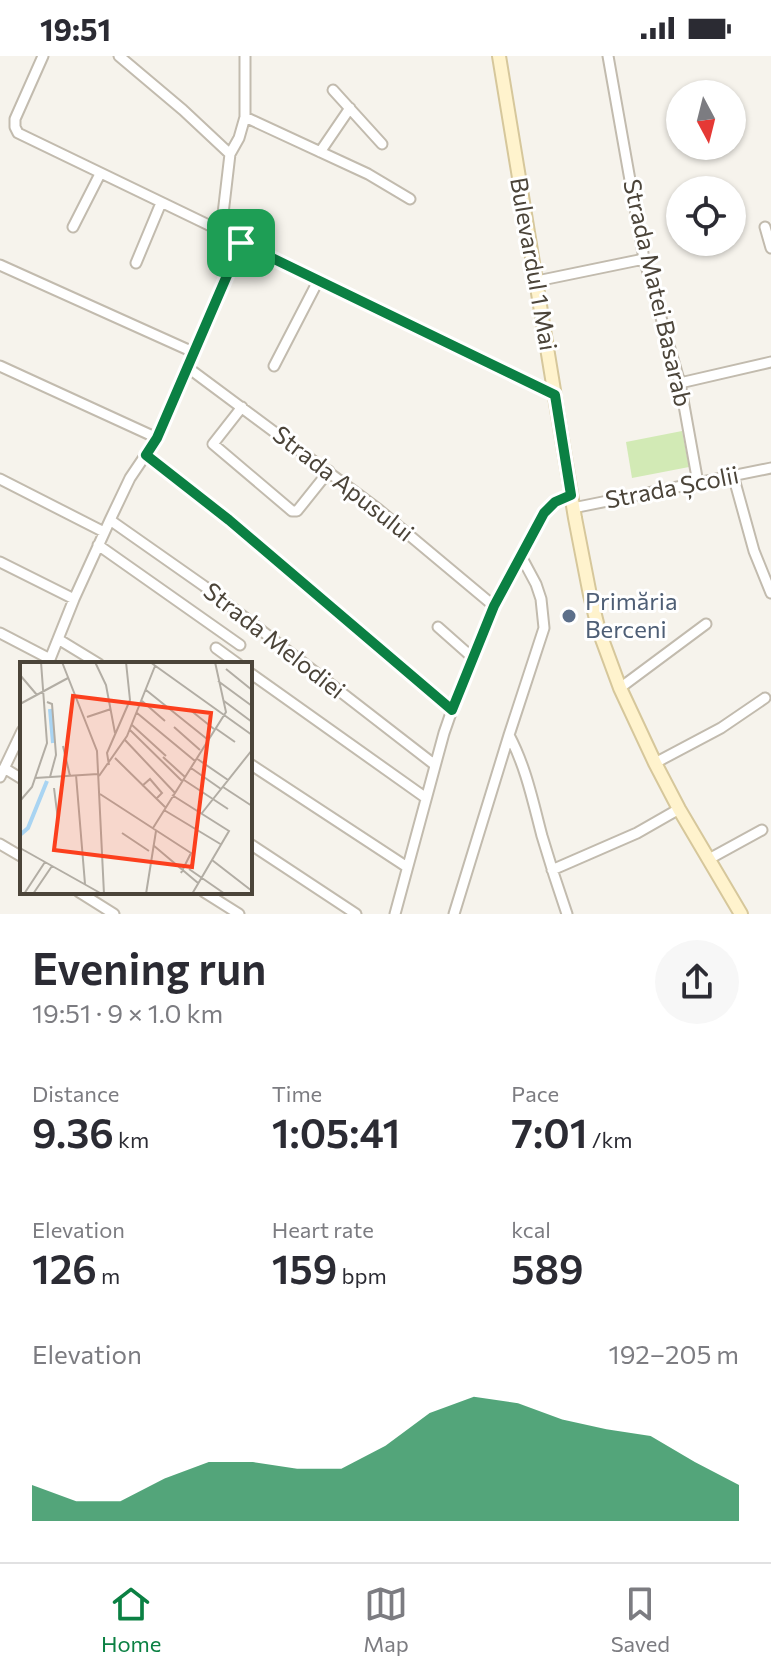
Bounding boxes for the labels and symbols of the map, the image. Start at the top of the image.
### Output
north arrow [666,80,746,160]
street label: Bulevardul 1 Mai [505,175,564,353]
street label: Strada Matei Basarab [618,176,699,409]
pin [207,209,275,277]
street label: Strada Apusului [268,419,420,547]
street label: Strada Școlii [603,459,741,516]
street label: Strada Melodiei [198,576,351,704]
place label: Primăria Berceni [585,586,678,643]
marker: Primăria Berceni [560,607,578,625]
inset map [20,662,252,894]

